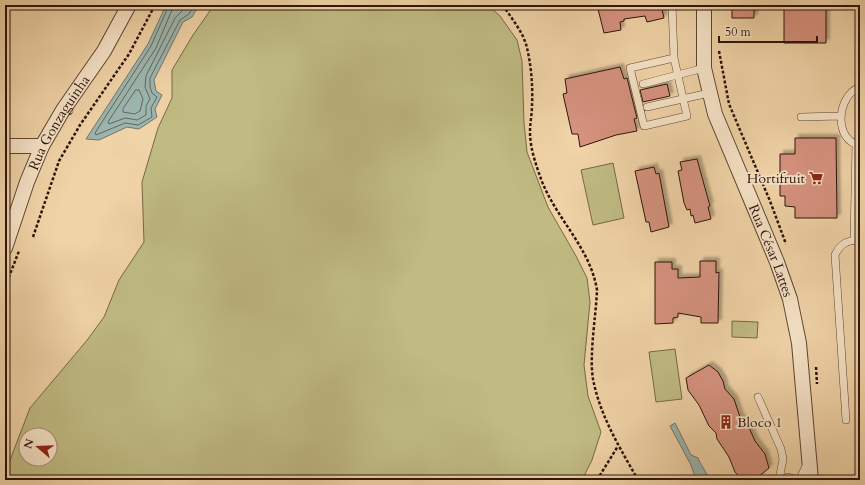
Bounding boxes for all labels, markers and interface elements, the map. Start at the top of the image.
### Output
scale bar [719,18,817,44]
text: 50 m [725,24,752,40]
street label: Rua Gonzaguinha [24,71,94,173]
place label: Hortifruit [747,169,806,188]
supermarket icon: Hortifruit [808,170,824,186]
street label: Rua César Lattes [744,201,798,300]
place label: Bloco 1 [737,413,783,432]
building icon: Bloco 1 [718,414,734,430]
north arrow [18,427,58,467]
text: N [20,437,38,451]

